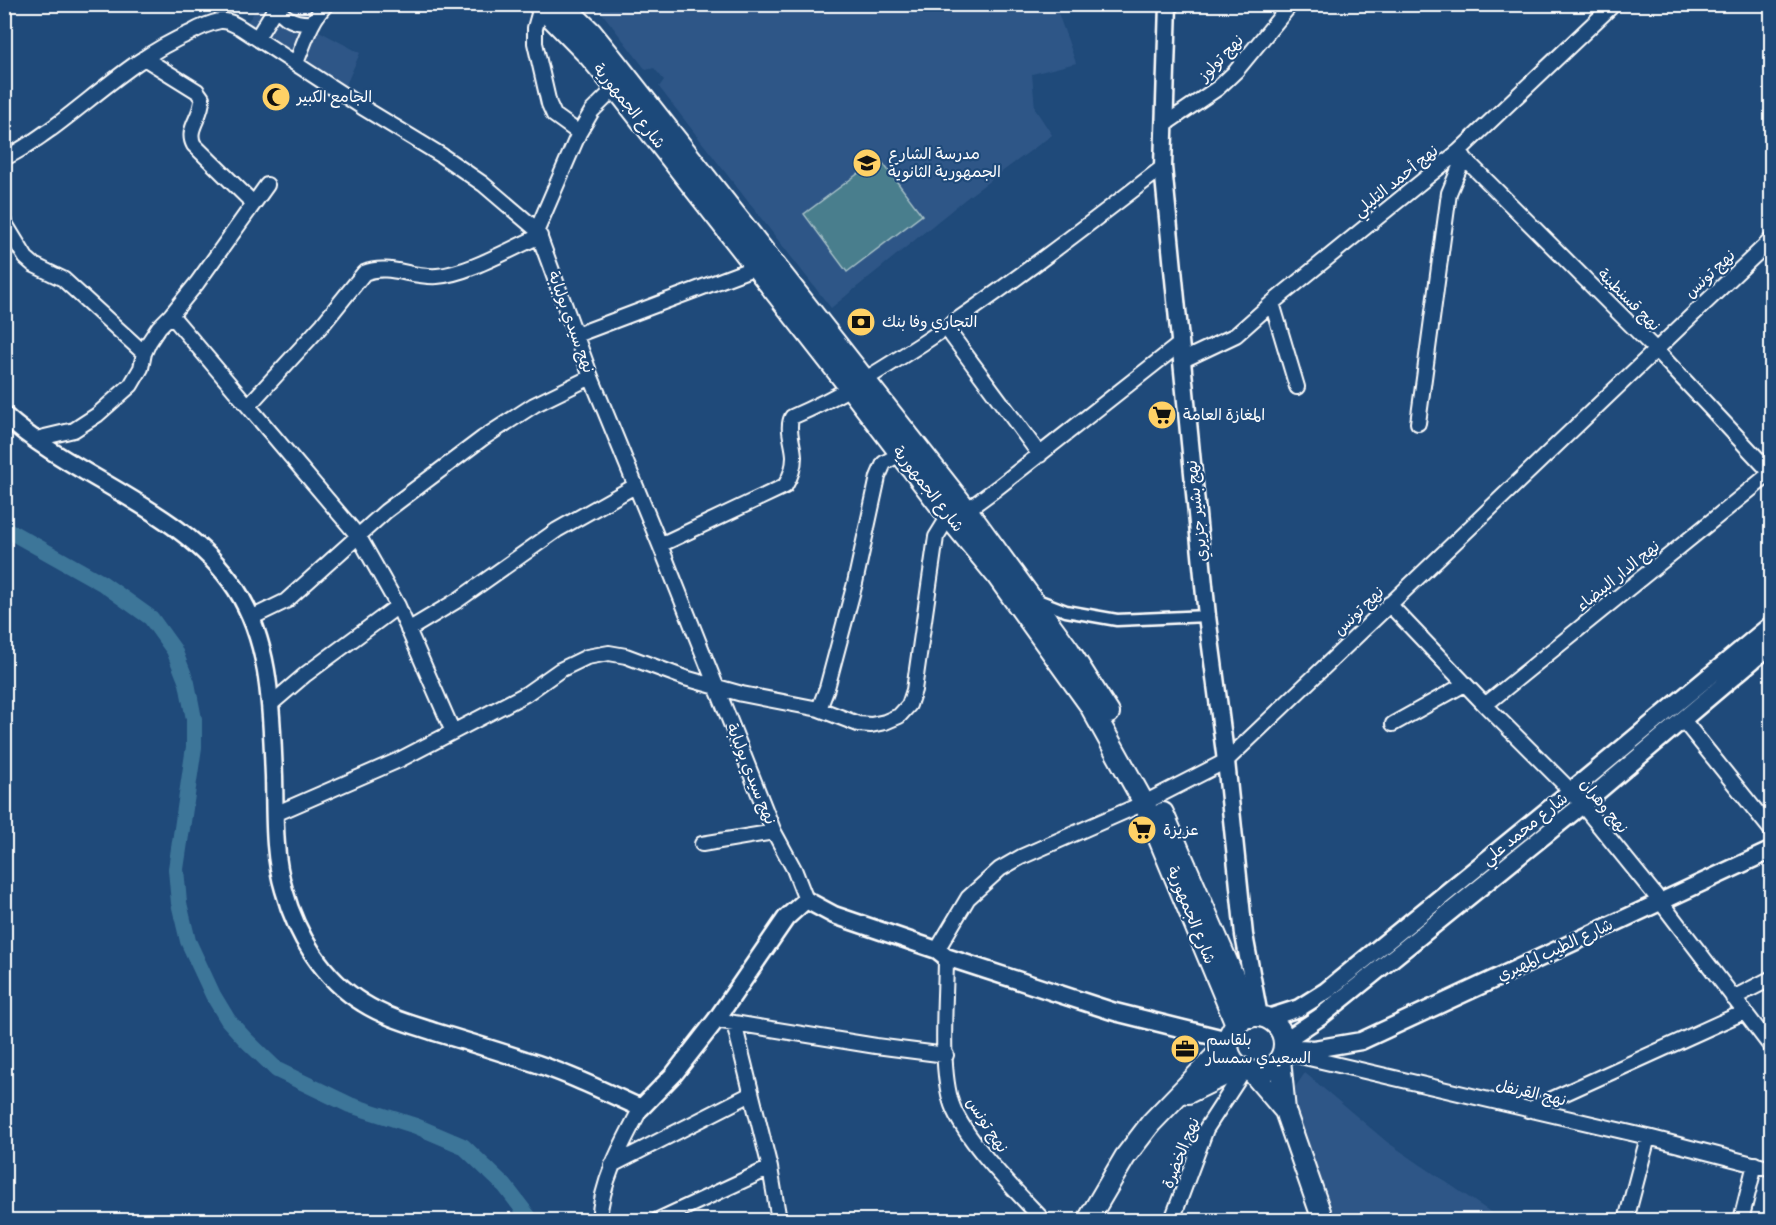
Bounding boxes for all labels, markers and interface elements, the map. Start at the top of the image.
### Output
street label: نهج تولوز [1193,31,1248,87]
street label: شارع الجمهورية [588,59,669,153]
mosque icon: الجامع الكبير [260,81,292,113]
place label: الجامع الكبير [295,87,372,108]
street label: نهج أحمد التليلي [1350,141,1445,224]
place label: مدرسة الشارع الجمهورية الثانوية [888,144,1001,182]
school or university icon: مدرسة الشارع الجمهورية الثانوية [851,147,883,179]
street label: نهج تونس [1680,245,1740,303]
street label: نهج قسنطينة [1593,264,1665,336]
street label: نهج سيدي بولبابة [542,268,599,376]
bank icon: التجاري وفا بنك [845,306,877,338]
place label: التجاري وفا بنك [882,312,977,333]
supermarket icon: المغازة العامة [1146,399,1178,431]
place label: المغازة العامة [1183,405,1265,425]
street label: شارع الجمهورية [887,442,968,537]
street label: نهج بشير جزيري [1182,459,1213,563]
street label: نهج الدار البيضاء [1572,536,1664,616]
street label: نهج تونس [1330,582,1388,640]
street label: نهج سيدي بولبابة [721,721,780,828]
street label: نهج وهران [1576,774,1632,838]
street label: شارع محمد علي [1478,788,1575,873]
supermarket icon: عزيزة [1126,814,1158,846]
place label: عزيزة [1163,820,1199,840]
street label: شارع الجمهورية [1161,863,1220,967]
street label: شارع الطيب المهيري [1494,914,1617,987]
place label: بلقاسم السعيدي سمسار [1204,1030,1311,1069]
office icon: بلقاسم السعيدي سمسار [1169,1033,1201,1065]
street label: نهج القرنفل [1494,1075,1568,1111]
street label: نهج تونس [962,1093,1012,1157]
street label: نهج الخضرة [1158,1115,1204,1191]

